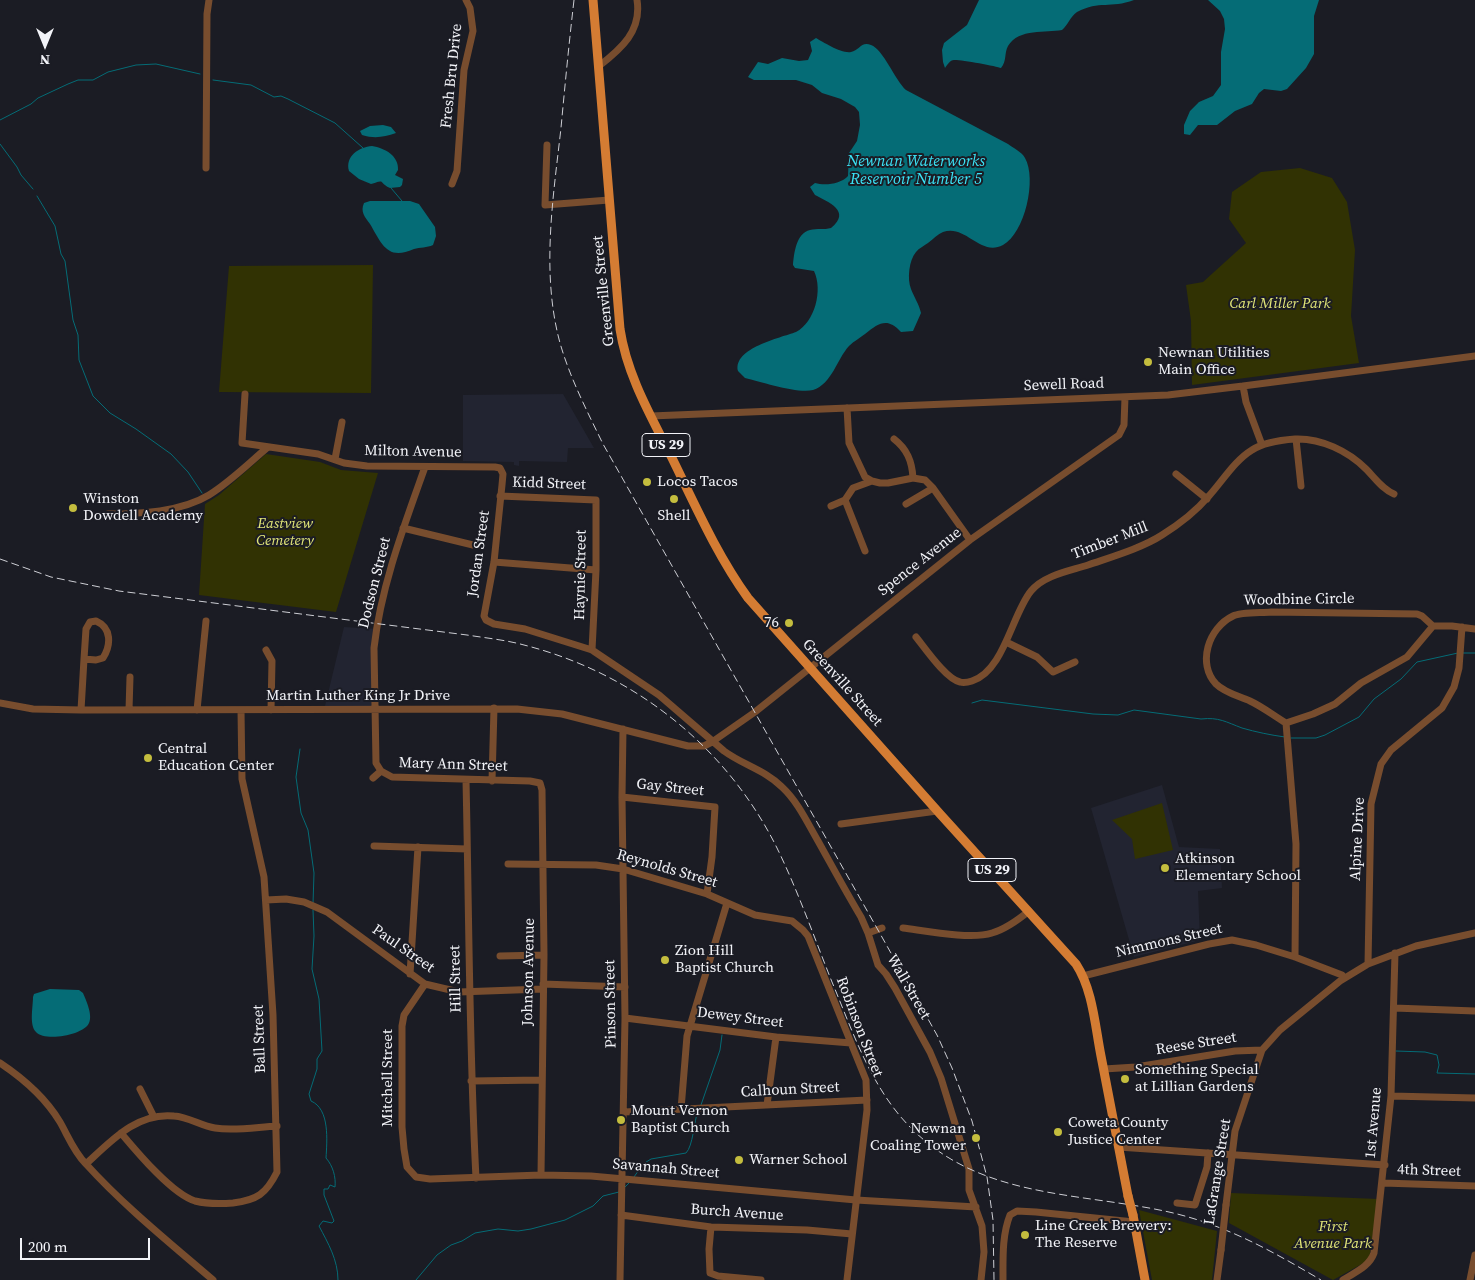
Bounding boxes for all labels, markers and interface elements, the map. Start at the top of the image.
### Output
north arrow [20,20,70,70]
street label: Fresh Bru Drive [438,23,466,129]
text: N [40,50,50,70]
water label: Newnan Waterworks Reservoir Number 5 [847,152,985,190]
street label: Greenville Street [589,235,619,347]
park label: Carl Miller Park [1229,295,1331,313]
place label: Newnan Utilities Main Office [1158,344,1269,379]
marker: Newnan Utilities Main Office [1142,356,1154,368]
street label: Sewell Road [1024,375,1104,395]
road number: US 29 [642,434,690,456]
street label: Milton Avenue [364,442,462,462]
place label: Locos Tacos [657,473,738,491]
street label: Kidd Street [512,474,586,494]
marker: Locos Tacos [641,476,653,488]
place label: Winston Dowdell Academy [83,490,203,525]
marker: Shell [668,493,680,505]
marker: Winston Dowdell Academy [67,502,79,514]
place label: Shell [658,507,690,525]
street label: Jordan Street [464,510,494,598]
park label: Eastview Cemetery [256,515,314,550]
street label: Timber Mill [1069,518,1151,564]
street label: Spence Avenue [875,524,965,600]
street label: Haynie Street [571,530,591,620]
street label: Dodson Street [355,535,395,631]
street label: Woodbine Circle [1243,590,1355,610]
place label: 76 [764,614,779,632]
marker: 76 [783,617,795,629]
street label: Greenville Street [798,636,886,730]
street label: Martin Luther King Jr Drive [266,687,450,705]
place label: Central Education Center [158,740,274,775]
marker: Central Education Center [142,752,154,764]
street label: Mary Ann Street [398,754,508,776]
street label: Gay Street [635,776,705,800]
street label: Alpine Drive [1347,797,1369,881]
street label: Reynolds Street [615,846,719,892]
place label: Atkinson Elementary School [1175,850,1301,885]
road number: US 29 [968,858,1016,882]
marker: Atkinson Elementary School [1159,862,1171,874]
street label: Johnson Avenue [519,918,539,1026]
street label: Nimmons Street [1114,920,1224,962]
street label: Paul Street [368,921,438,977]
place label: Zion Hill Baptist Church [675,942,774,977]
street label: Hill Street [446,945,466,1013]
street label: Wall Street [882,951,934,1023]
marker: Zion Hill Baptist Church [659,954,671,966]
street label: Pinson Street [601,960,621,1048]
street label: Robinson Street [832,974,886,1080]
street label: Dewey Street [696,1004,784,1032]
street label: Ball Street [250,1005,270,1073]
street label: Mitchell Street [379,1029,397,1127]
street label: Reese Street [1154,1029,1238,1059]
place label: Something Special at Lillian Gardens [1135,1061,1259,1096]
marker: Something Special at Lillian Gardens [1119,1073,1131,1085]
street label: Calhoun Street [740,1078,840,1102]
street label: 1st Avenue [1362,1087,1386,1159]
place label: Mount Vernon Baptist Church [631,1102,730,1137]
marker: Mount Vernon Baptist Church [615,1114,627,1126]
place label: Coweta County Justice Center [1068,1114,1168,1149]
street label: LaGrange Street [1201,1118,1235,1226]
place label: Newnan Coaling Tower [870,1120,966,1155]
marker: Coweta County Justice Center [1052,1126,1064,1138]
marker: Newnan Coaling Tower [970,1132,982,1144]
place label: Warner School [749,1151,848,1169]
marker: Warner School [733,1154,745,1166]
street label: Savannah Street [612,1155,720,1183]
street label: 4th Street [1397,1161,1461,1181]
street label: Burch Avenue [690,1201,784,1225]
place label: Line Creek Brewery: The Reserve [1035,1217,1172,1252]
park label: First Avenue Park [1294,1218,1372,1253]
scale bar [22,1228,152,1260]
marker: Line Creek Brewery: The Reserve [1019,1229,1031,1241]
text: 200 m [28,1236,68,1257]

